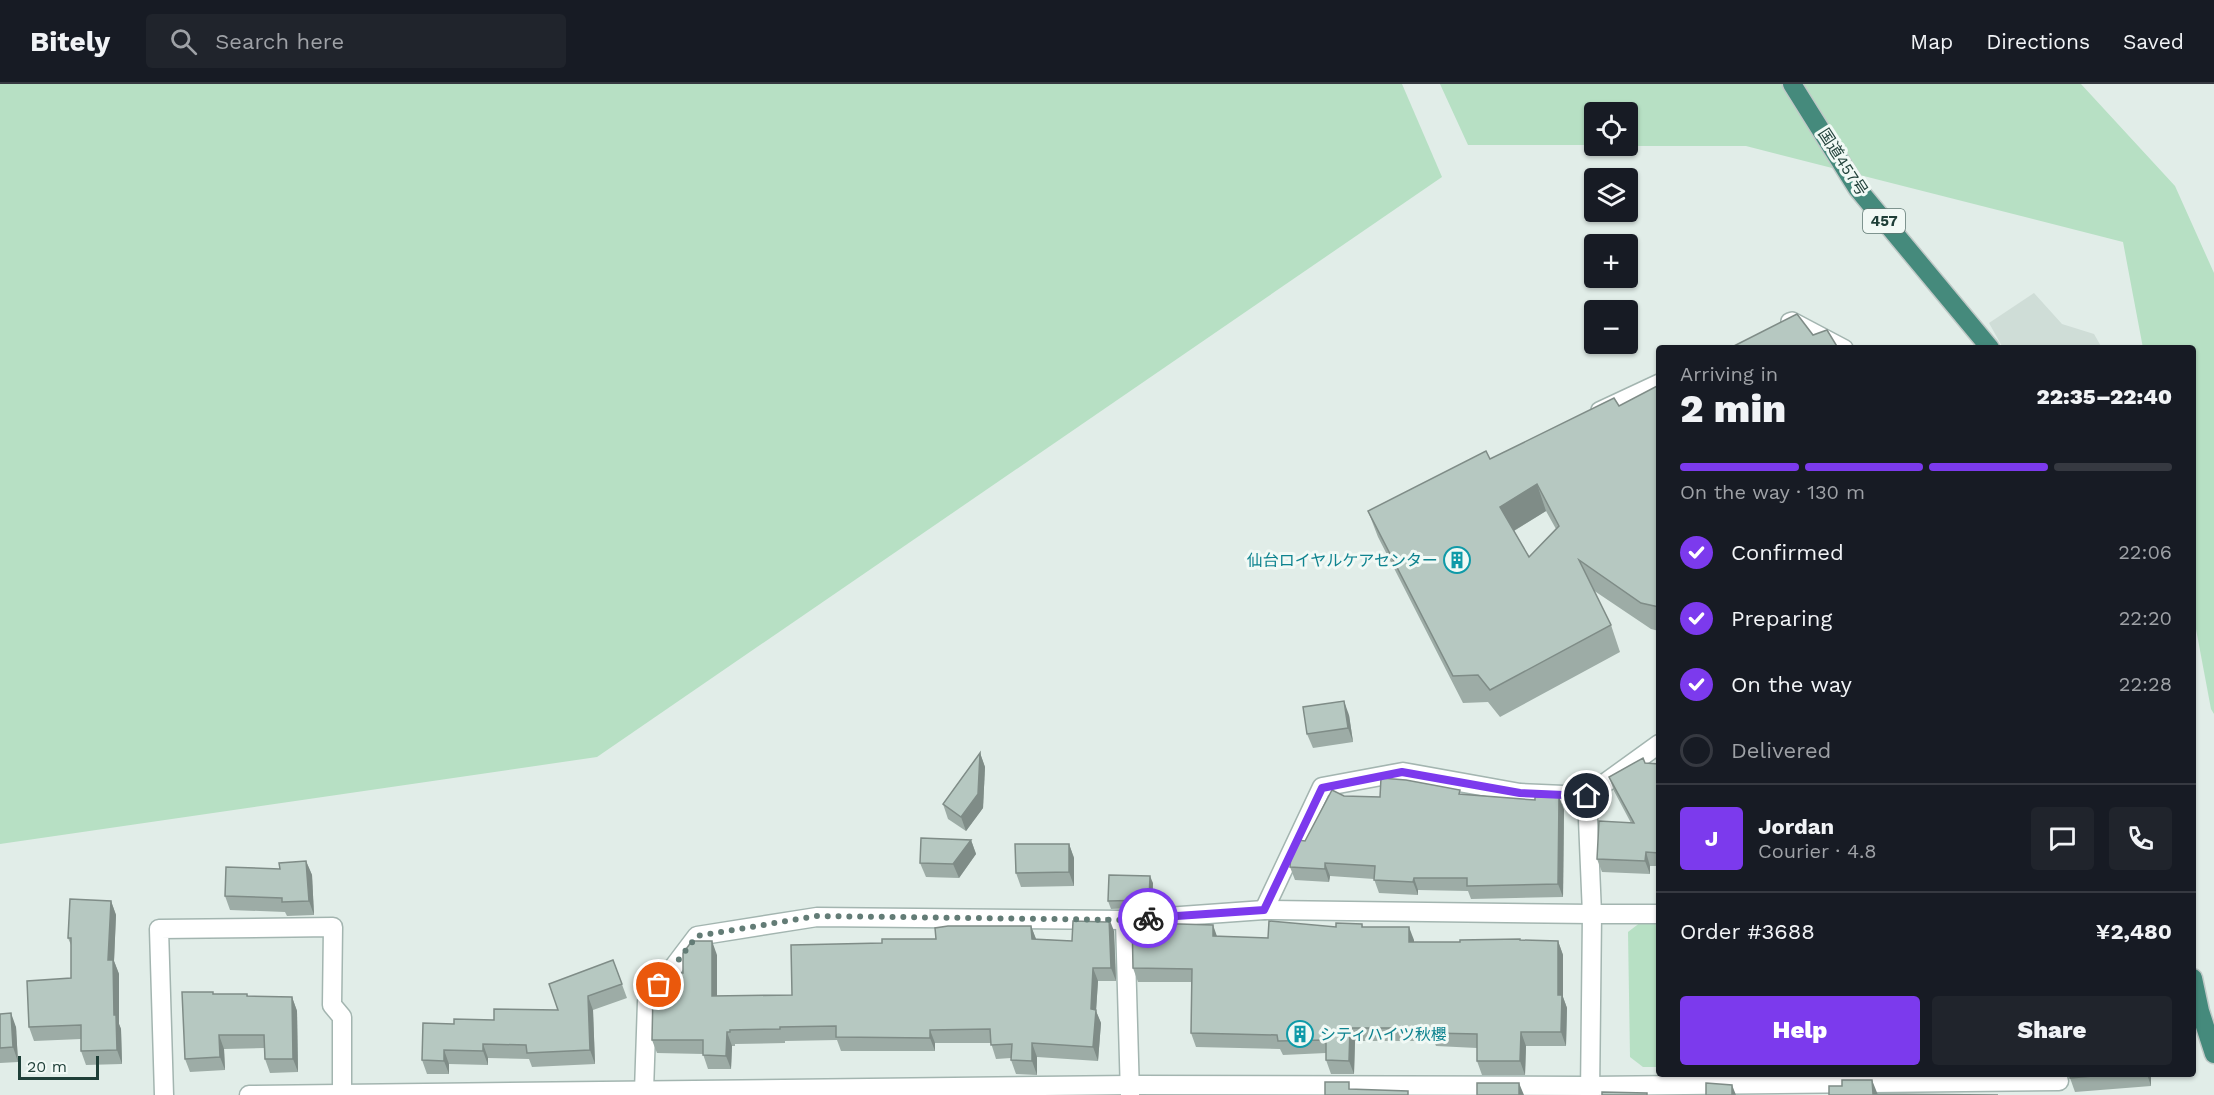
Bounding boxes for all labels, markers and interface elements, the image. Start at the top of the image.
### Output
search box [146,14,566,68]
text: Bitely [30,25,110,58]
icon: search [167,25,200,58]
text: Search here [215,29,344,54]
text: Map [1910,29,1953,54]
text: Directions [1986,29,2090,54]
text: Saved [2123,29,2184,54]
map controls [1584,102,1638,354]
button: locate [1584,102,1638,156]
street label: 国道457号 [1814,125,1872,199]
button: layers [1584,168,1638,222]
road number: 457 [1863,209,1905,233]
button: + [1584,234,1638,288]
button: − [1584,300,1638,354]
text: Arriving in [1680,362,1778,386]
text: 22:35–22:40 [2037,384,2172,409]
text: 2 min [1680,386,1786,431]
text: On the way · 130 m [1680,480,1865,504]
icon: check [1680,536,1713,569]
text: Confirmed [1731,540,1844,565]
text: 22:06 [2118,540,2172,564]
building icon: 仙台ロイヤルケアセンター [1442,545,1472,575]
place label: 仙台ロイヤルケアセンター [1247,551,1438,570]
icon: check [1680,602,1713,635]
text: Preparing [1731,606,1832,631]
text: 22:20 [2119,606,2172,630]
icon: check [1680,668,1713,701]
text: On the way [1731,672,1852,697]
text: 22:28 [2119,672,2172,696]
text: Delivered [1731,738,1831,763]
pin [1561,770,1612,821]
icon: home [1570,779,1603,812]
button: chat [2031,807,2094,870]
button: phone [2109,807,2172,870]
text: Jordan [1758,814,1834,839]
text: J [1705,826,1718,851]
text: Courier · 4.8 [1758,839,1877,863]
courier [1118,888,1178,948]
icon: bike [1132,902,1165,935]
text: Order #3688 [1680,919,1815,944]
text: ¥2,480 [2096,919,2172,944]
pin [633,959,684,1010]
icon: bag [642,968,675,1001]
button: Help [1680,996,1920,1065]
button: Share [1932,996,2172,1065]
building icon: シティハイツ秋櫻 [1285,1019,1315,1049]
place label: シティハイツ秋櫻 [1320,1025,1447,1044]
scale bar [18,1053,99,1080]
text: 20 m [27,1057,67,1076]

